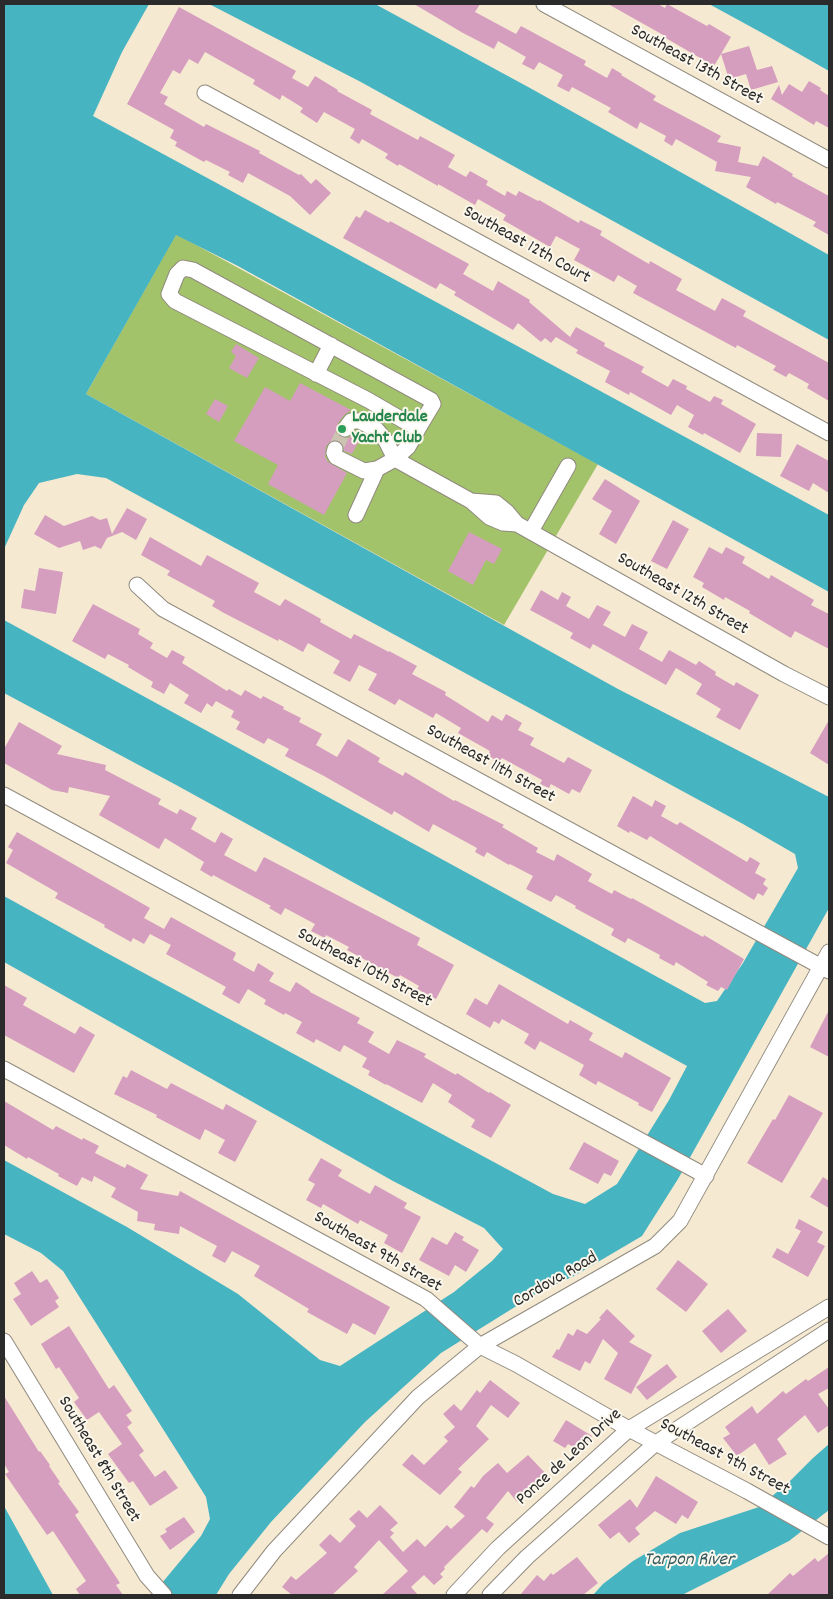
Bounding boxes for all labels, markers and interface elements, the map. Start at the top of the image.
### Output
street label: Southeast 13th Street [626,21,766,111]
street label: Southeast 12th Court [459,202,593,290]
place label: Lauderdale Yacht Club [352,408,428,450]
marker: Lauderdale Yacht Club [336,423,348,435]
street label: Southeast 12th Street [613,549,751,641]
street label: Southeast 11th Street [422,721,558,809]
street label: Southeast 10th Street [293,924,435,1014]
street label: Southeast 9th Street [309,1208,445,1298]
street label: Cordova Road [510,1248,602,1314]
street label: Southeast 8th Street [52,1393,144,1527]
street label: Ponce de Leon Drive [513,1405,627,1511]
street label: Southeast 9th Street [655,1415,793,1501]
water label: Tarpon River [644,1550,734,1572]

